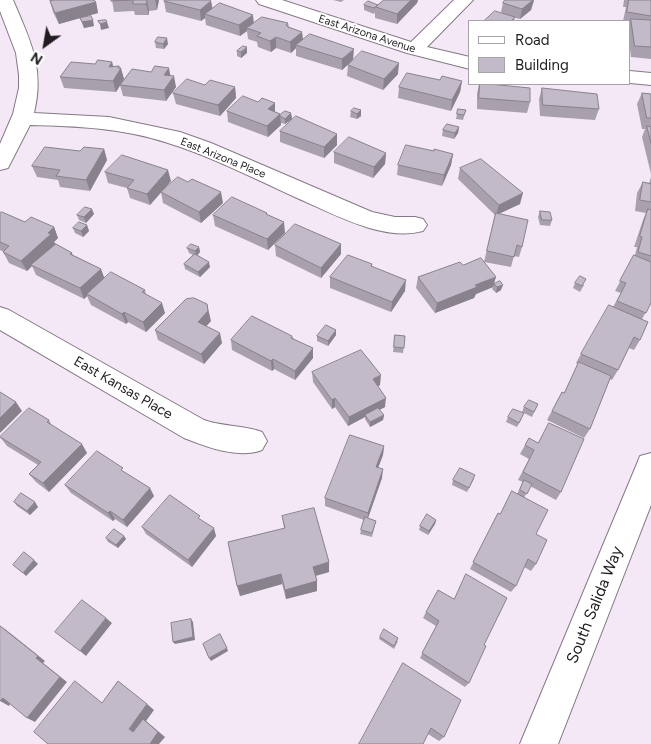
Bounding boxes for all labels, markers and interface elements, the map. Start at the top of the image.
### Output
street label: East Arizona Avenue [317,12,417,56]
north arrow [20,20,70,70]
legend [468,20,631,85]
text: Road [515,31,550,49]
text: N [28,48,46,68]
text: Building [515,56,569,74]
street label: East Arizona Place [179,135,267,181]
street label: East Kansas Place [71,353,175,423]
street label: South Salida Way [563,544,627,666]

